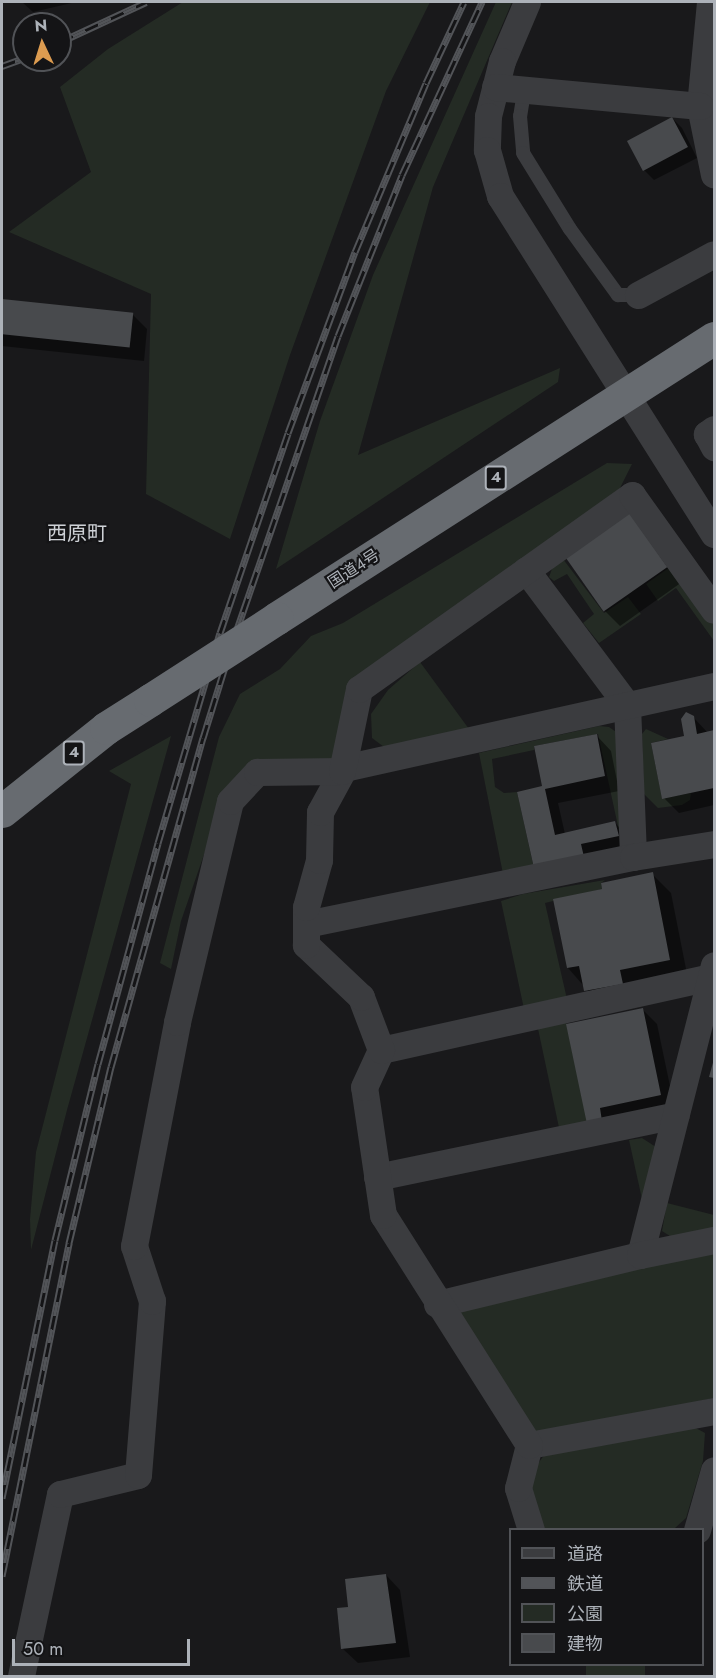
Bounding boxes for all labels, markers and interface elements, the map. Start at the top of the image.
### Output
north arrow [12,12,72,72]
text: N [34,14,48,37]
road number: 4 [484,466,508,490]
district label: 西原町 [47,521,107,545]
street label: 国道4号 [325,545,383,593]
road number: 4 [62,741,86,765]
legend [509,1528,704,1666]
text: 道路 [567,1541,603,1567]
text: 鉄道 [567,1571,603,1597]
text: 公園 [567,1601,603,1627]
scale bar [15,1627,194,1665]
text: 建物 [567,1631,603,1657]
text: 50 m [23,1636,63,1662]

